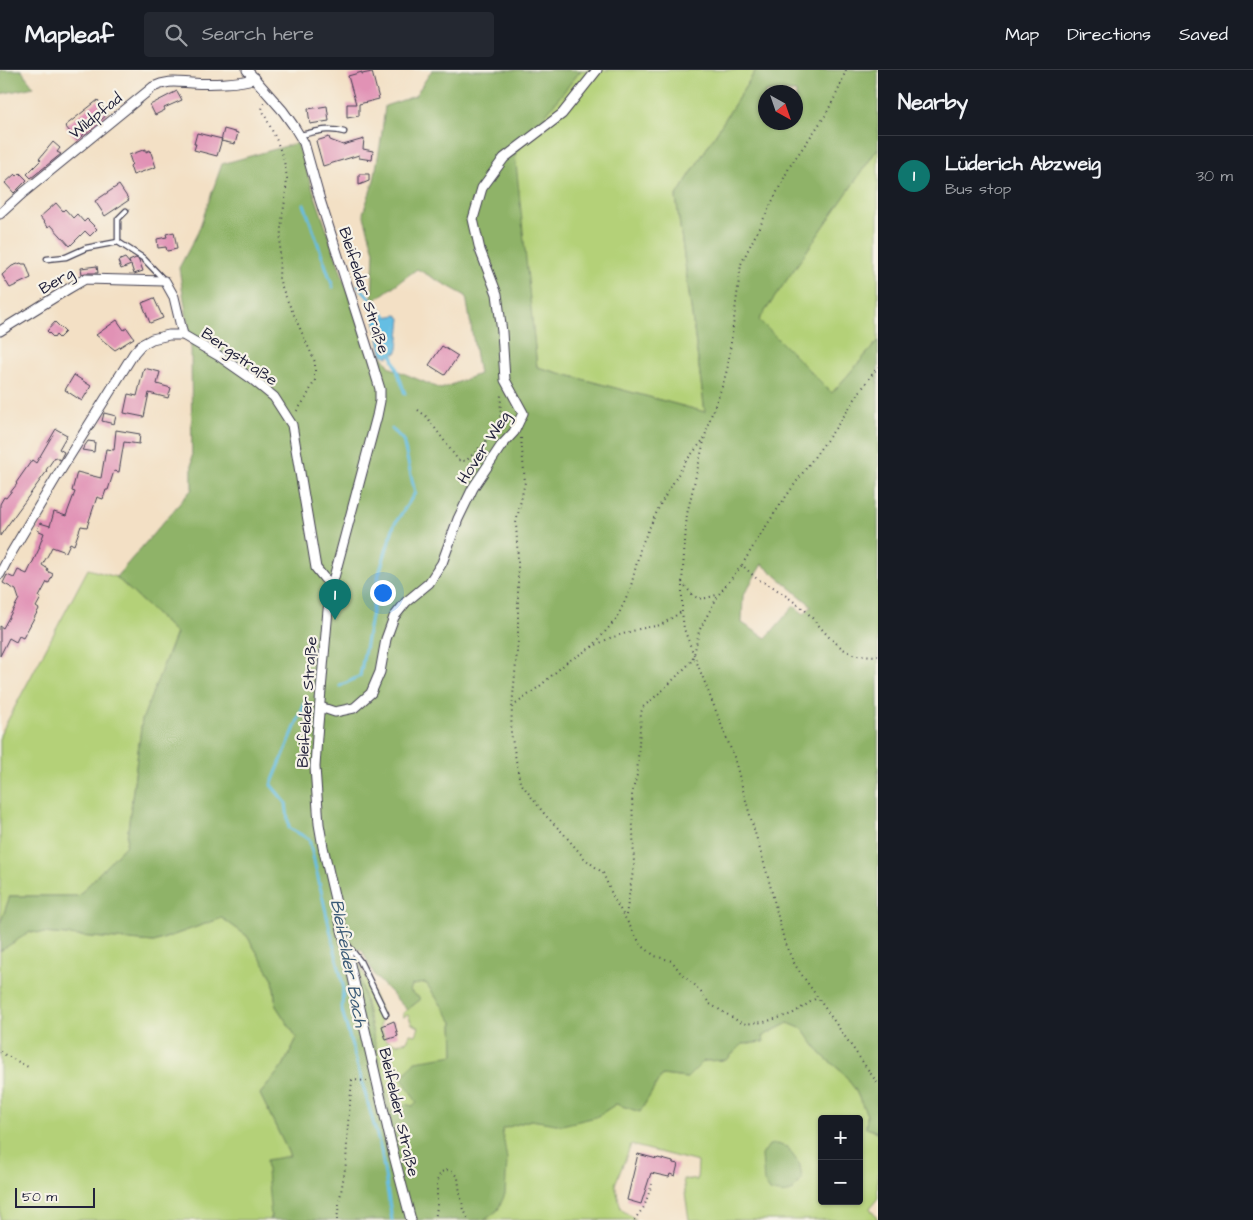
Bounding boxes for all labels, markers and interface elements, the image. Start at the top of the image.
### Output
search box [144,12,494,57]
text: Mapleaf [25,18,114,52]
icon: search [162,21,190,49]
text: Search here [202,21,314,48]
text: Map [1005,22,1039,47]
text: Directions [1067,22,1151,47]
text: Saved [1179,22,1228,47]
north arrow [758,85,803,130]
street label: Wildpfad [64,87,127,144]
text: Nearby [898,88,968,117]
text: Lüderich Abzweig [945,151,1101,178]
text: 1 [913,165,915,187]
text: 30 m [1196,165,1233,187]
text: Bus stop [945,178,1011,200]
street label: Bleifelder Straße [333,224,395,357]
street label: Berg [35,262,79,301]
street label: Bergstraße [196,322,282,392]
street label: Hover Weg [452,407,516,489]
pin: 1 [319,579,351,620]
your location [370,580,396,606]
street label: Bleifelder Straße [291,635,323,768]
water label: Bleifelder Bach [324,897,373,1030]
street label: Bleifelder Straße [374,1046,425,1179]
map controls [818,1115,863,1205]
button: + [818,1115,863,1160]
button: − [818,1160,863,1205]
scale bar [15,1185,95,1208]
text: 50 m [22,1187,57,1207]

